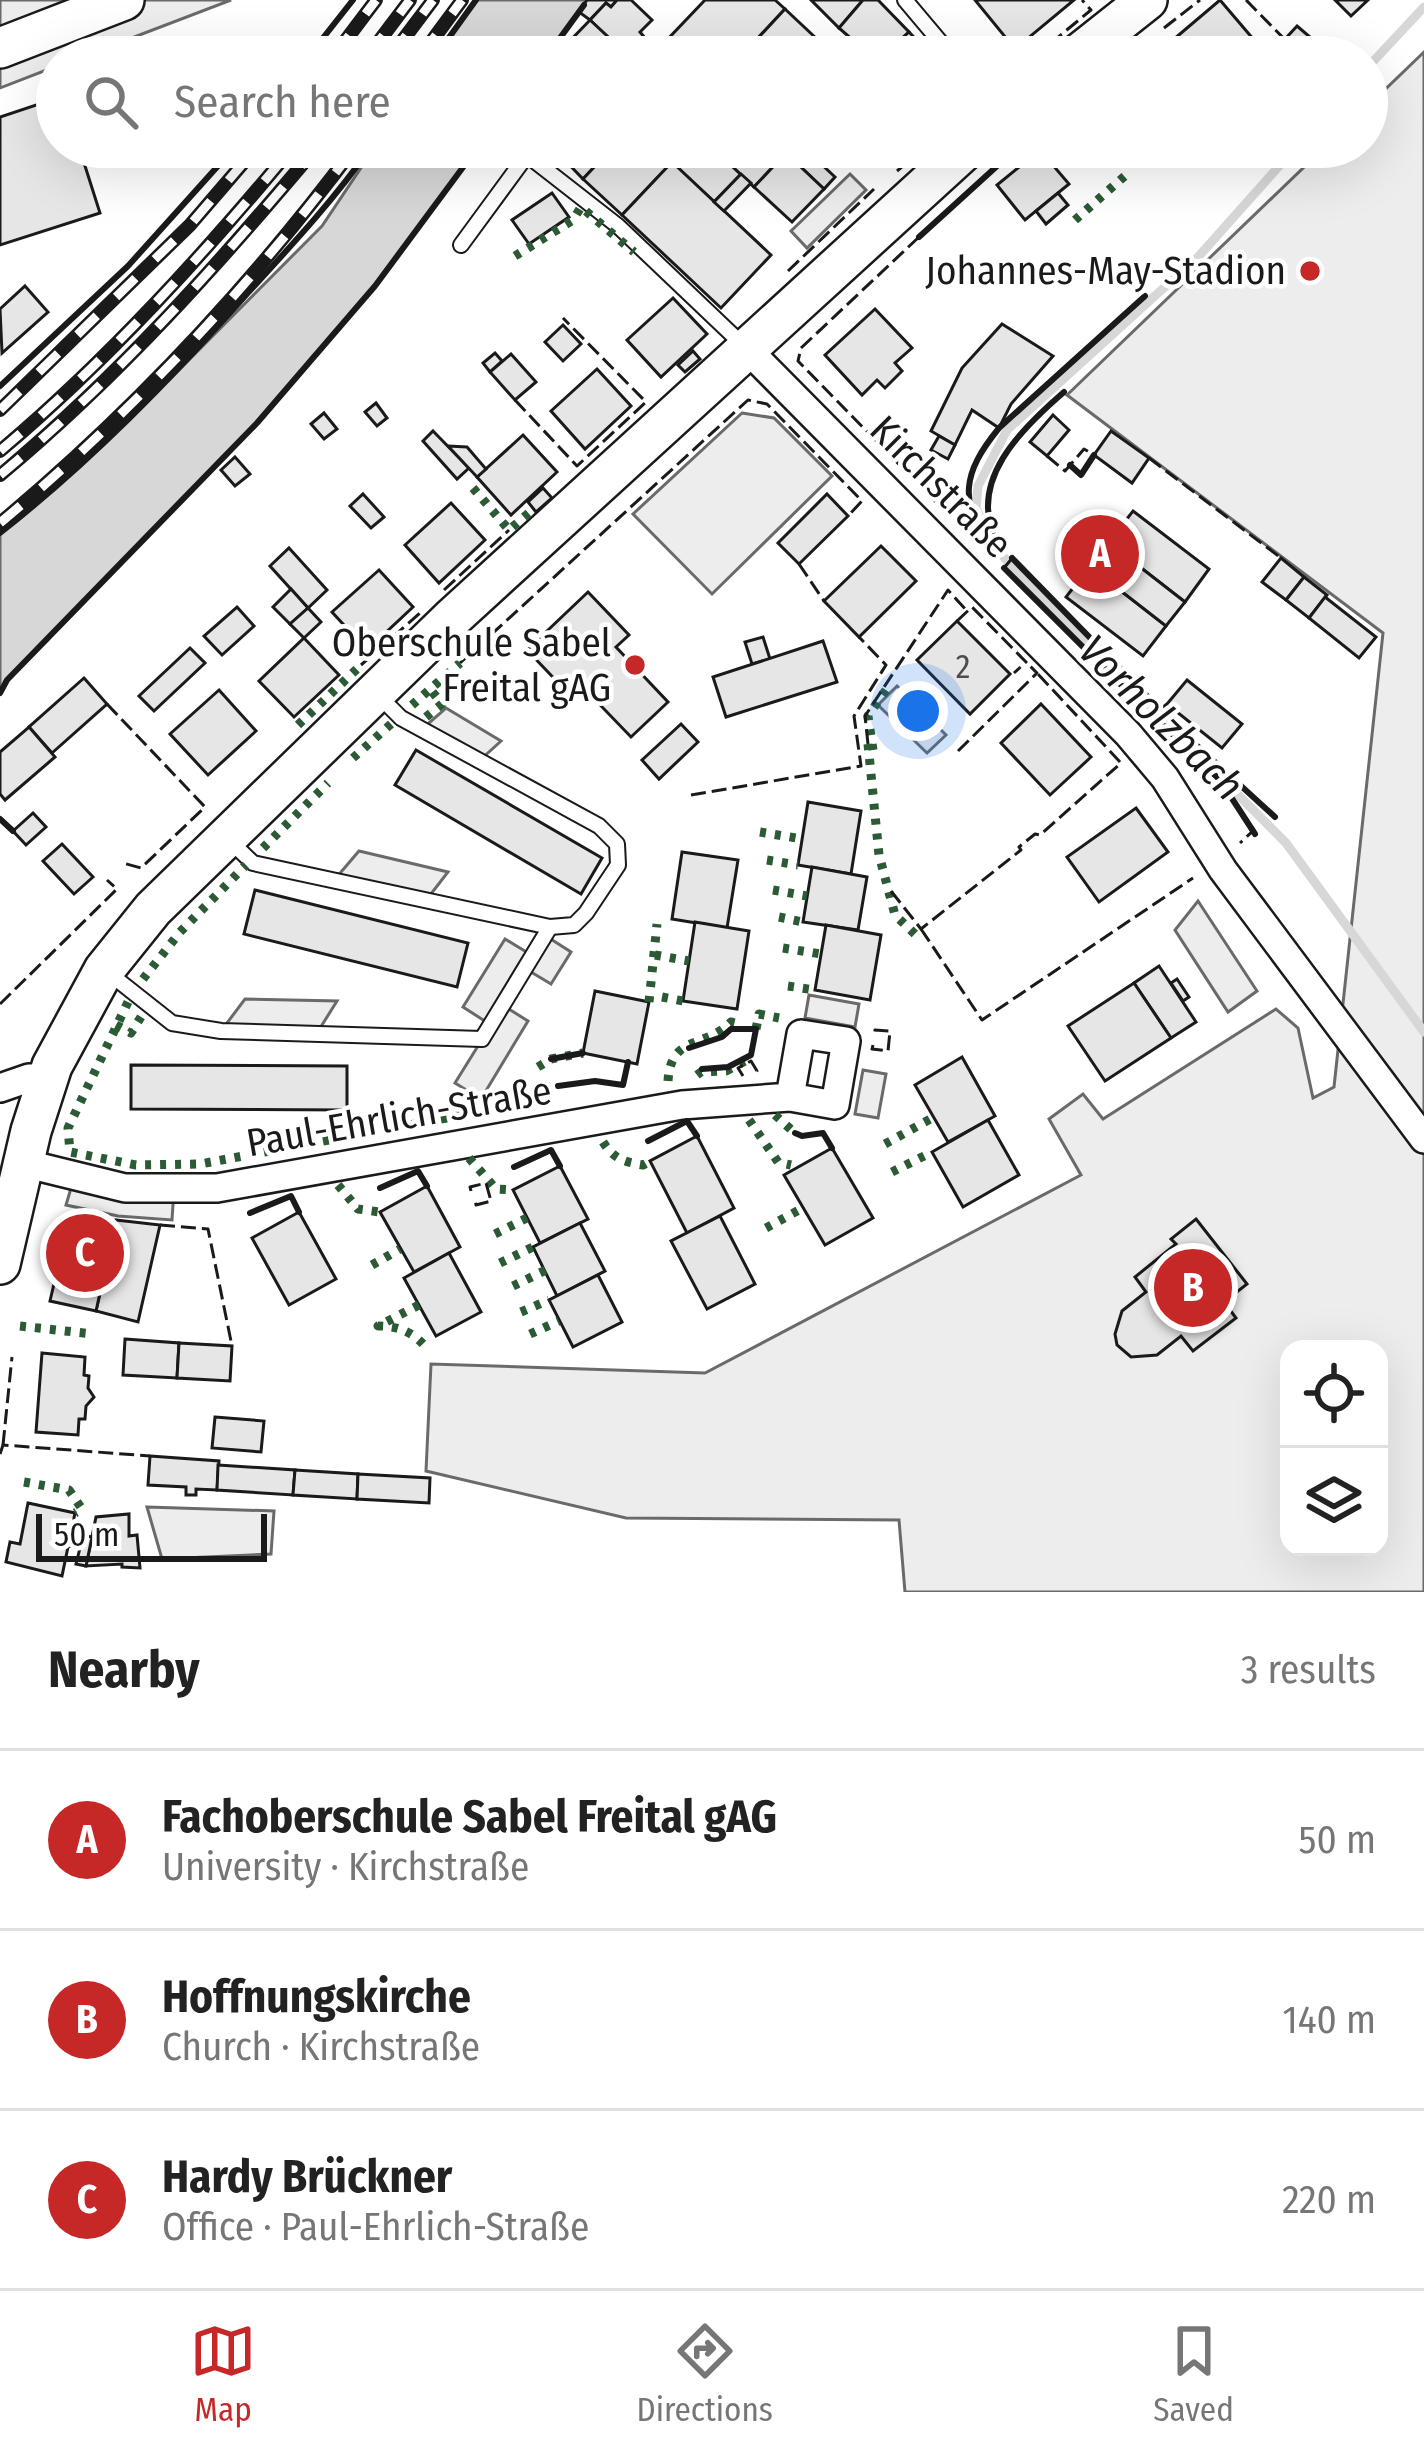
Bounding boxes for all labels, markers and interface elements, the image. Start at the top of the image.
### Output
search box [36,36,1388,168]
icon: search [78,69,144,135]
text: Search here [174,75,391,129]
place label: Johannes-May-Stadion [925,248,1286,294]
marker: Johannes-May-Stadion [1297,258,1323,284]
street label: Kirchstraße [861,407,1021,567]
pin: A [1061,509,1139,599]
place label: Oberschule Sabel Freital gAG [332,620,611,711]
water label: Vorholzbach [1068,625,1254,811]
house number: 2 [956,647,970,687]
marker: Oberschule Sabel Freital gAG [622,652,648,678]
your location [888,681,948,741]
street label: Paul-Ehrlich-Straße [243,1068,555,1166]
pin: C [46,1208,124,1298]
pin: B [1154,1243,1232,1333]
map controls [1280,1340,1388,1556]
button: locate [1280,1340,1388,1448]
button: layers [1280,1448,1388,1556]
scale bar [36,1508,267,1561]
text: 50 m [54,1515,119,1555]
text: Nearby [48,1639,200,1701]
text: 3 results [1241,1647,1376,1693]
text: Fachoberschule Sabel Freital gAG [162,1790,777,1844]
text: A [76,1817,98,1863]
text: 50 m [1299,1817,1376,1863]
text: University · Kirchstraße [162,1844,529,1890]
text: Hoffnungskirche [162,1970,471,2024]
text: B [76,1997,98,2043]
text: 140 m [1282,1997,1376,2043]
text: Church · Kirchstraße [162,2024,480,2070]
text: Hardy Brückner [162,2150,452,2204]
text: C [77,2177,97,2223]
text: 220 m [1282,2177,1376,2223]
text: Office · Paul-Ehrlich-Straße [162,2204,589,2250]
tab: Map [190,2318,256,2430]
tab: Directions [636,2318,773,2430]
tab: Saved [1153,2318,1234,2430]

